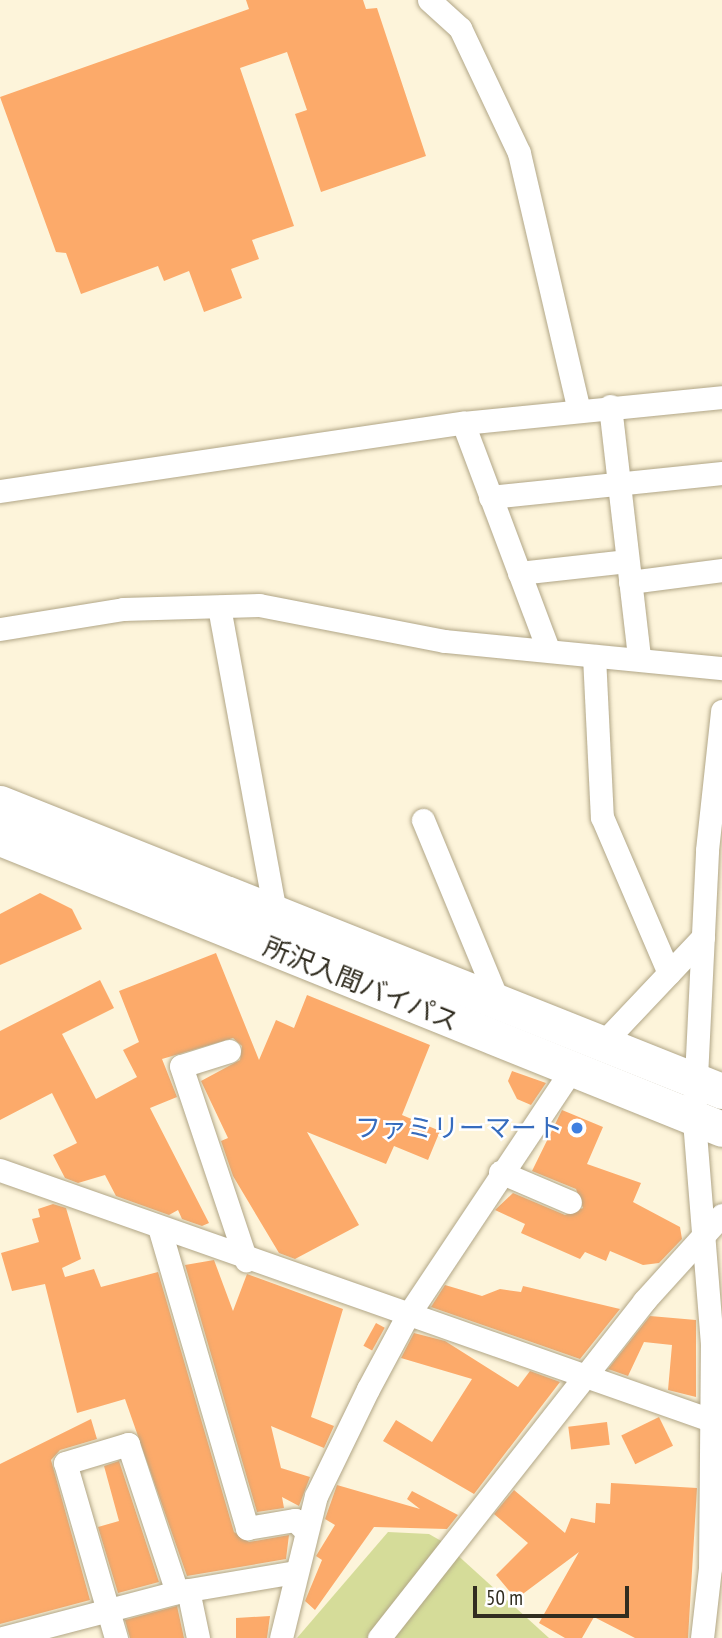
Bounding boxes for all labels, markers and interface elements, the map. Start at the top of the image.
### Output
street label: 所沢入間バイパス [259,931,463,1037]
place label: ファミリーマート [355,1112,563,1144]
marker: ファミリーマート [569,1120,585,1136]
scale bar [477,1572,633,1616]
text: 50 m [486,1584,523,1611]

